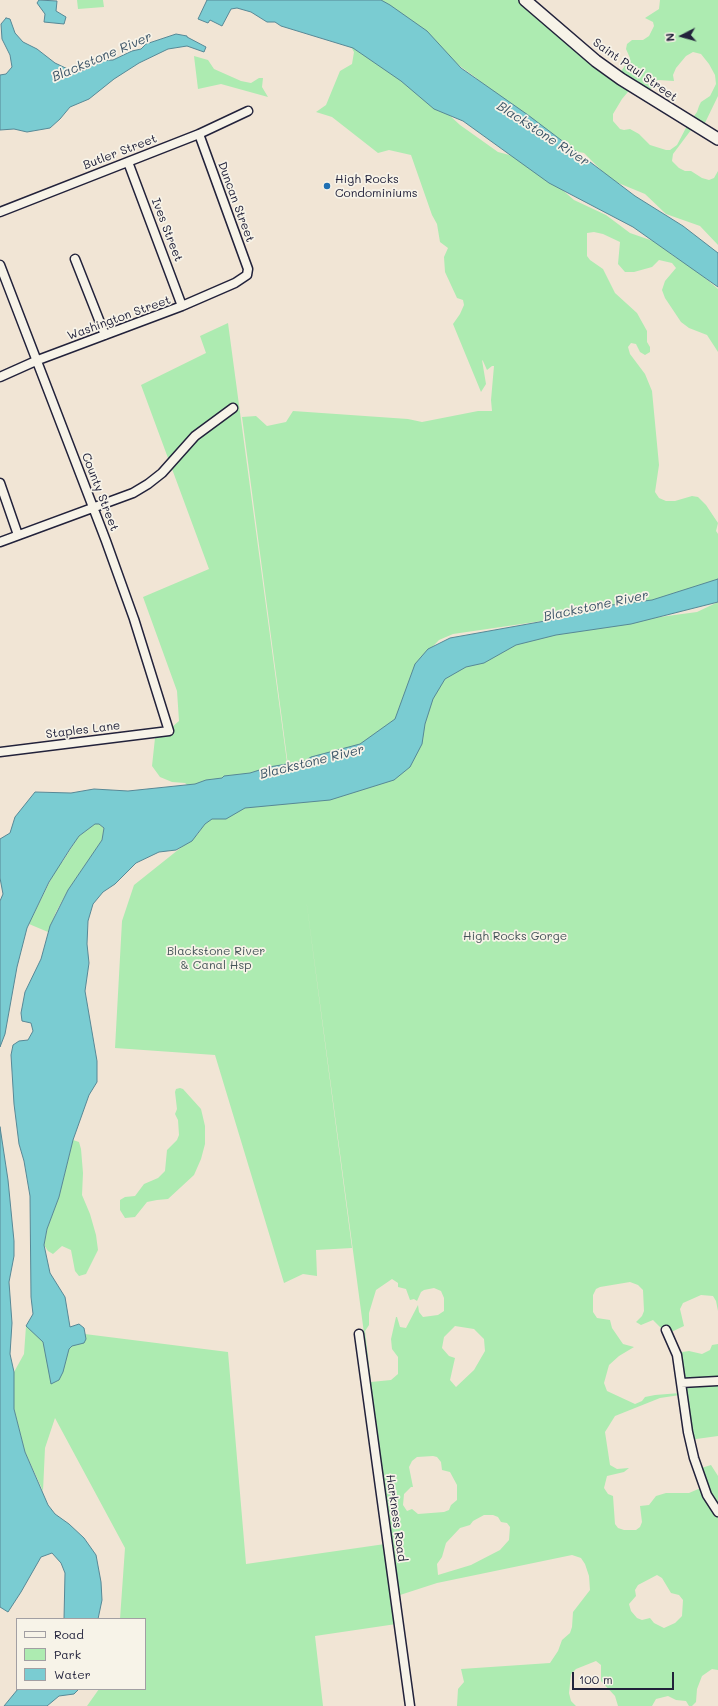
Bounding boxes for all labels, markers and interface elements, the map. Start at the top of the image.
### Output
north arrow [662,16,702,56]
water label: Blackstone River [50,29,154,85]
text: N [662,32,677,42]
street label: Saint Paul Street [590,35,680,105]
water label: Blackstone River [494,98,592,170]
street label: Butler Street [81,131,159,173]
street label: Duncan Street [215,160,257,244]
place label: High Rocks Condominiums [335,172,418,200]
marker: High Rocks Condominiums [322,181,332,191]
street label: Ives Street [148,196,186,264]
street label: Washington Street [65,293,173,343]
street label: County Street [78,451,122,533]
water label: Blackstone River [542,587,650,625]
street label: Staples Lane [45,718,121,742]
water label: Blackstone River [258,742,366,782]
park label: High Rocks Gorge [463,929,567,943]
park label: Blackstone River & Canal Hsp [167,944,265,972]
street label: Harkness Road [383,1473,409,1563]
legend [16,1618,146,1690]
text: Road [54,1626,84,1642]
text: Park [54,1646,81,1662]
scale bar [574,1664,676,1690]
text: Water [54,1666,91,1682]
text: 100 m [579,1671,613,1687]

